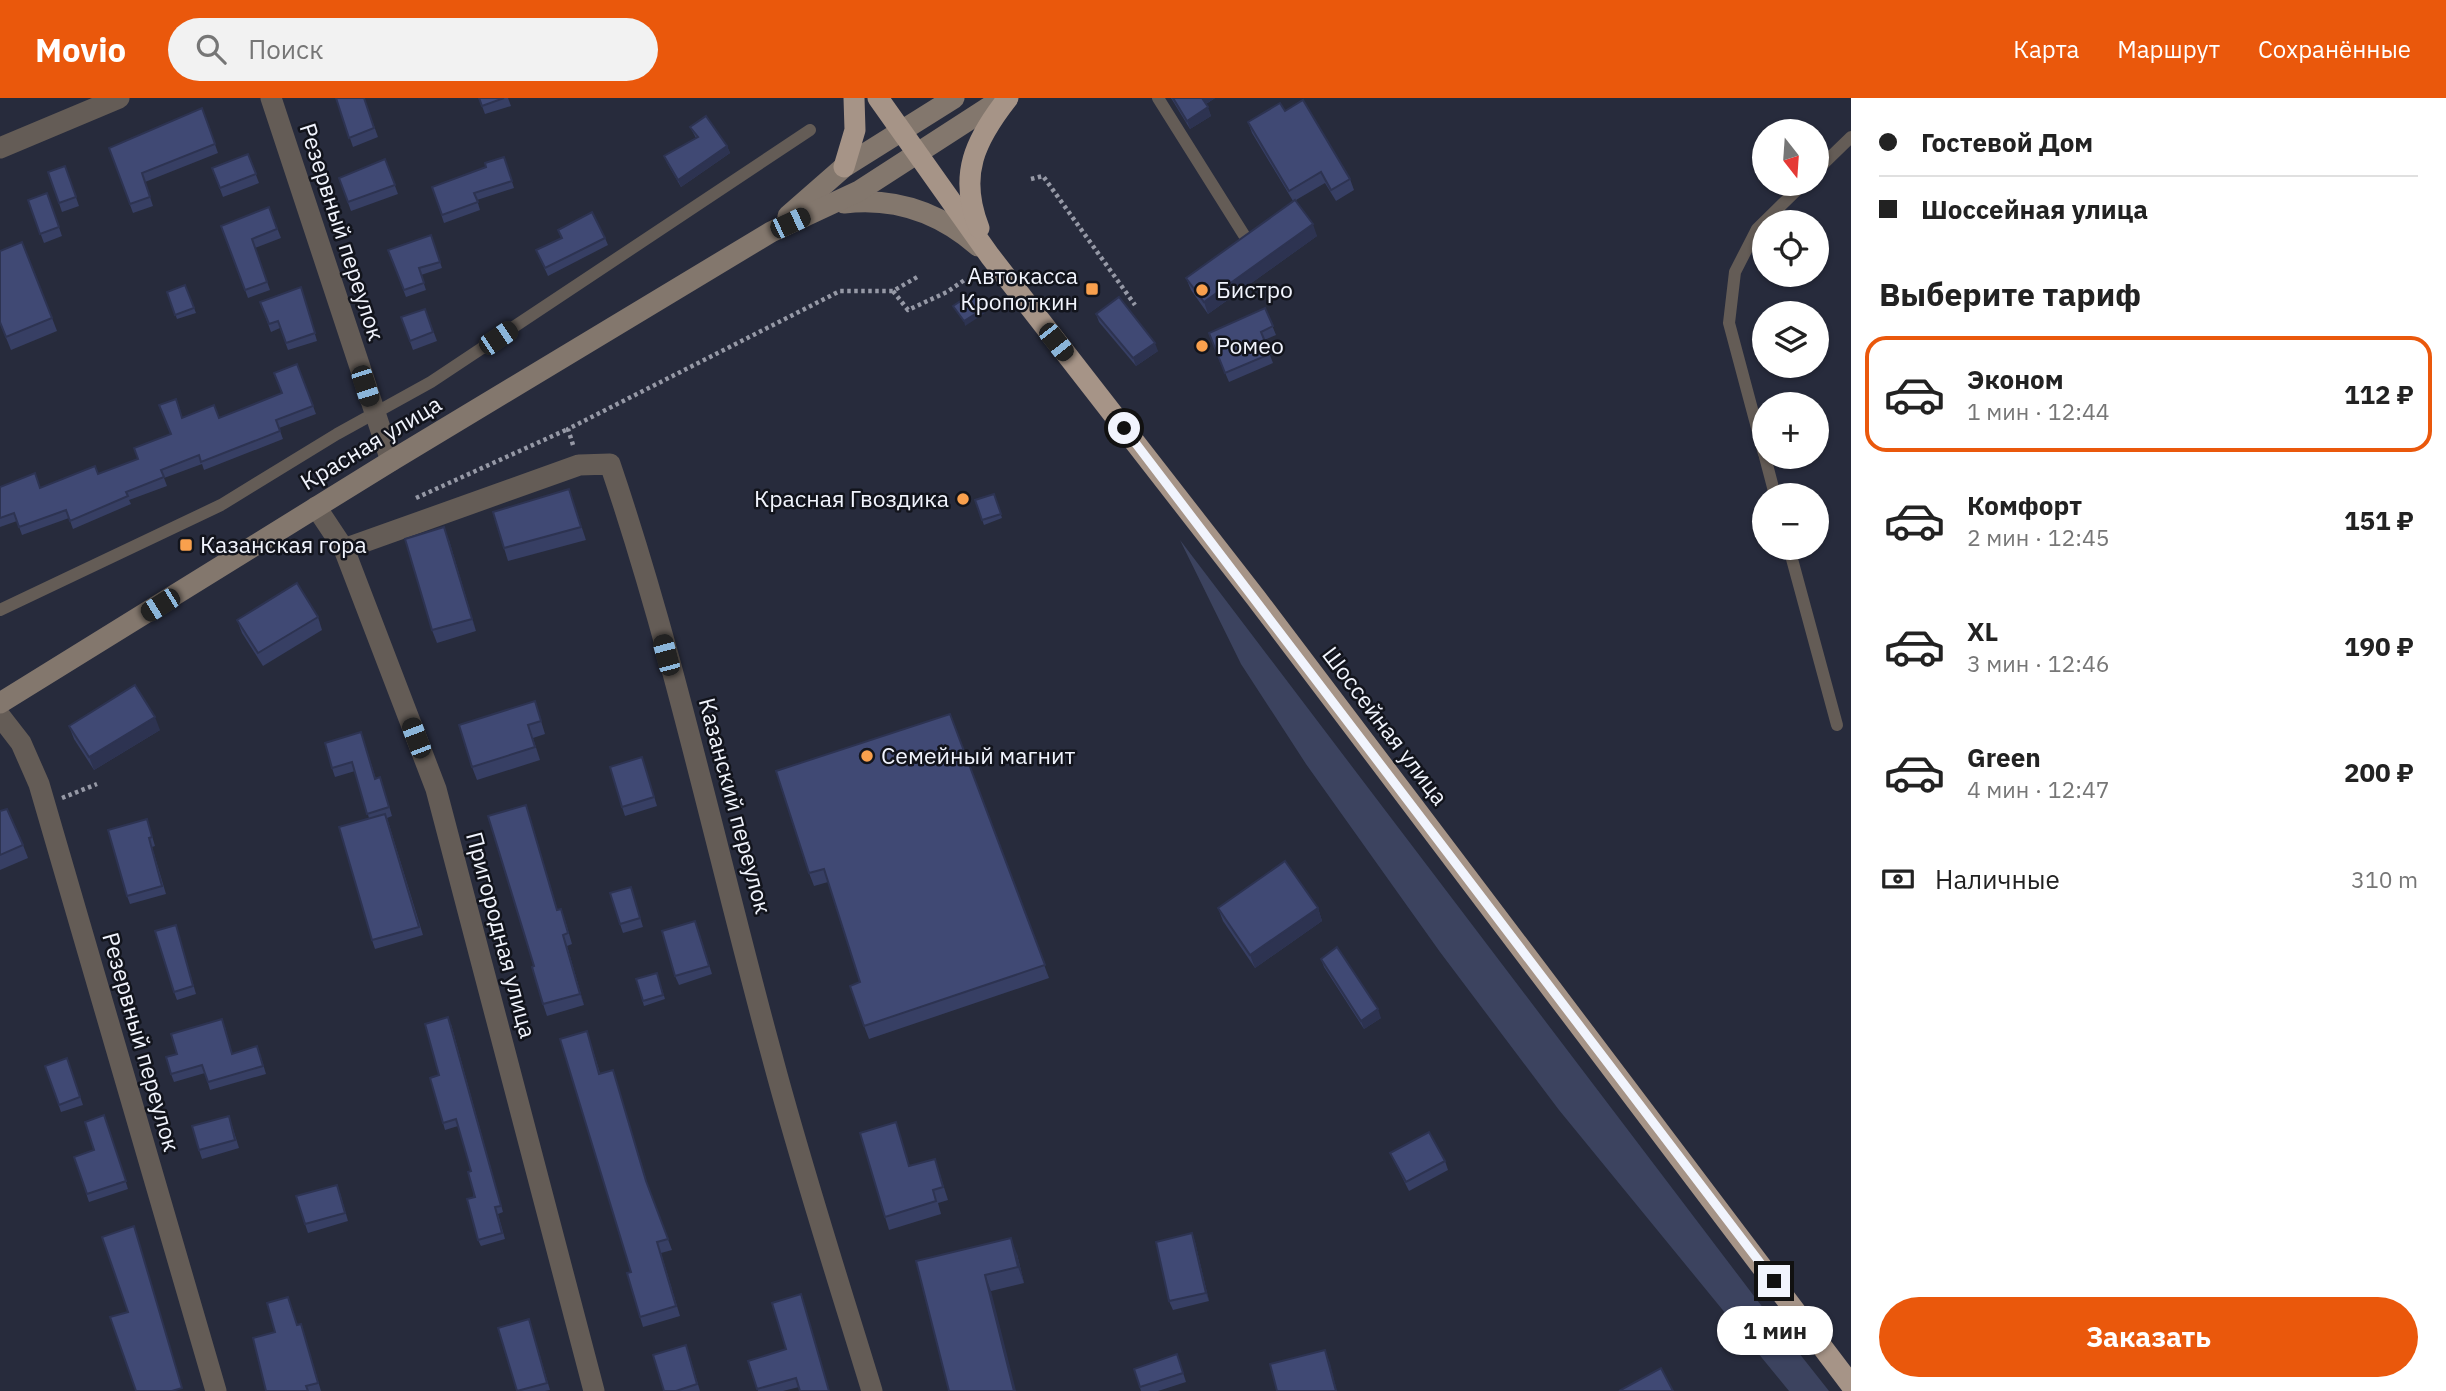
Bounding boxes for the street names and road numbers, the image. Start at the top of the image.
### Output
street label: Резервный переулок [294,119,392,344]
street label: Красная улица [294,388,447,496]
street label: Шоссейная улица [1316,640,1455,811]
street label: Казанский переулок [693,694,779,917]
street label: Пригородная улица [460,828,544,1041]
street label: Резервный переулок [96,929,188,1155]

